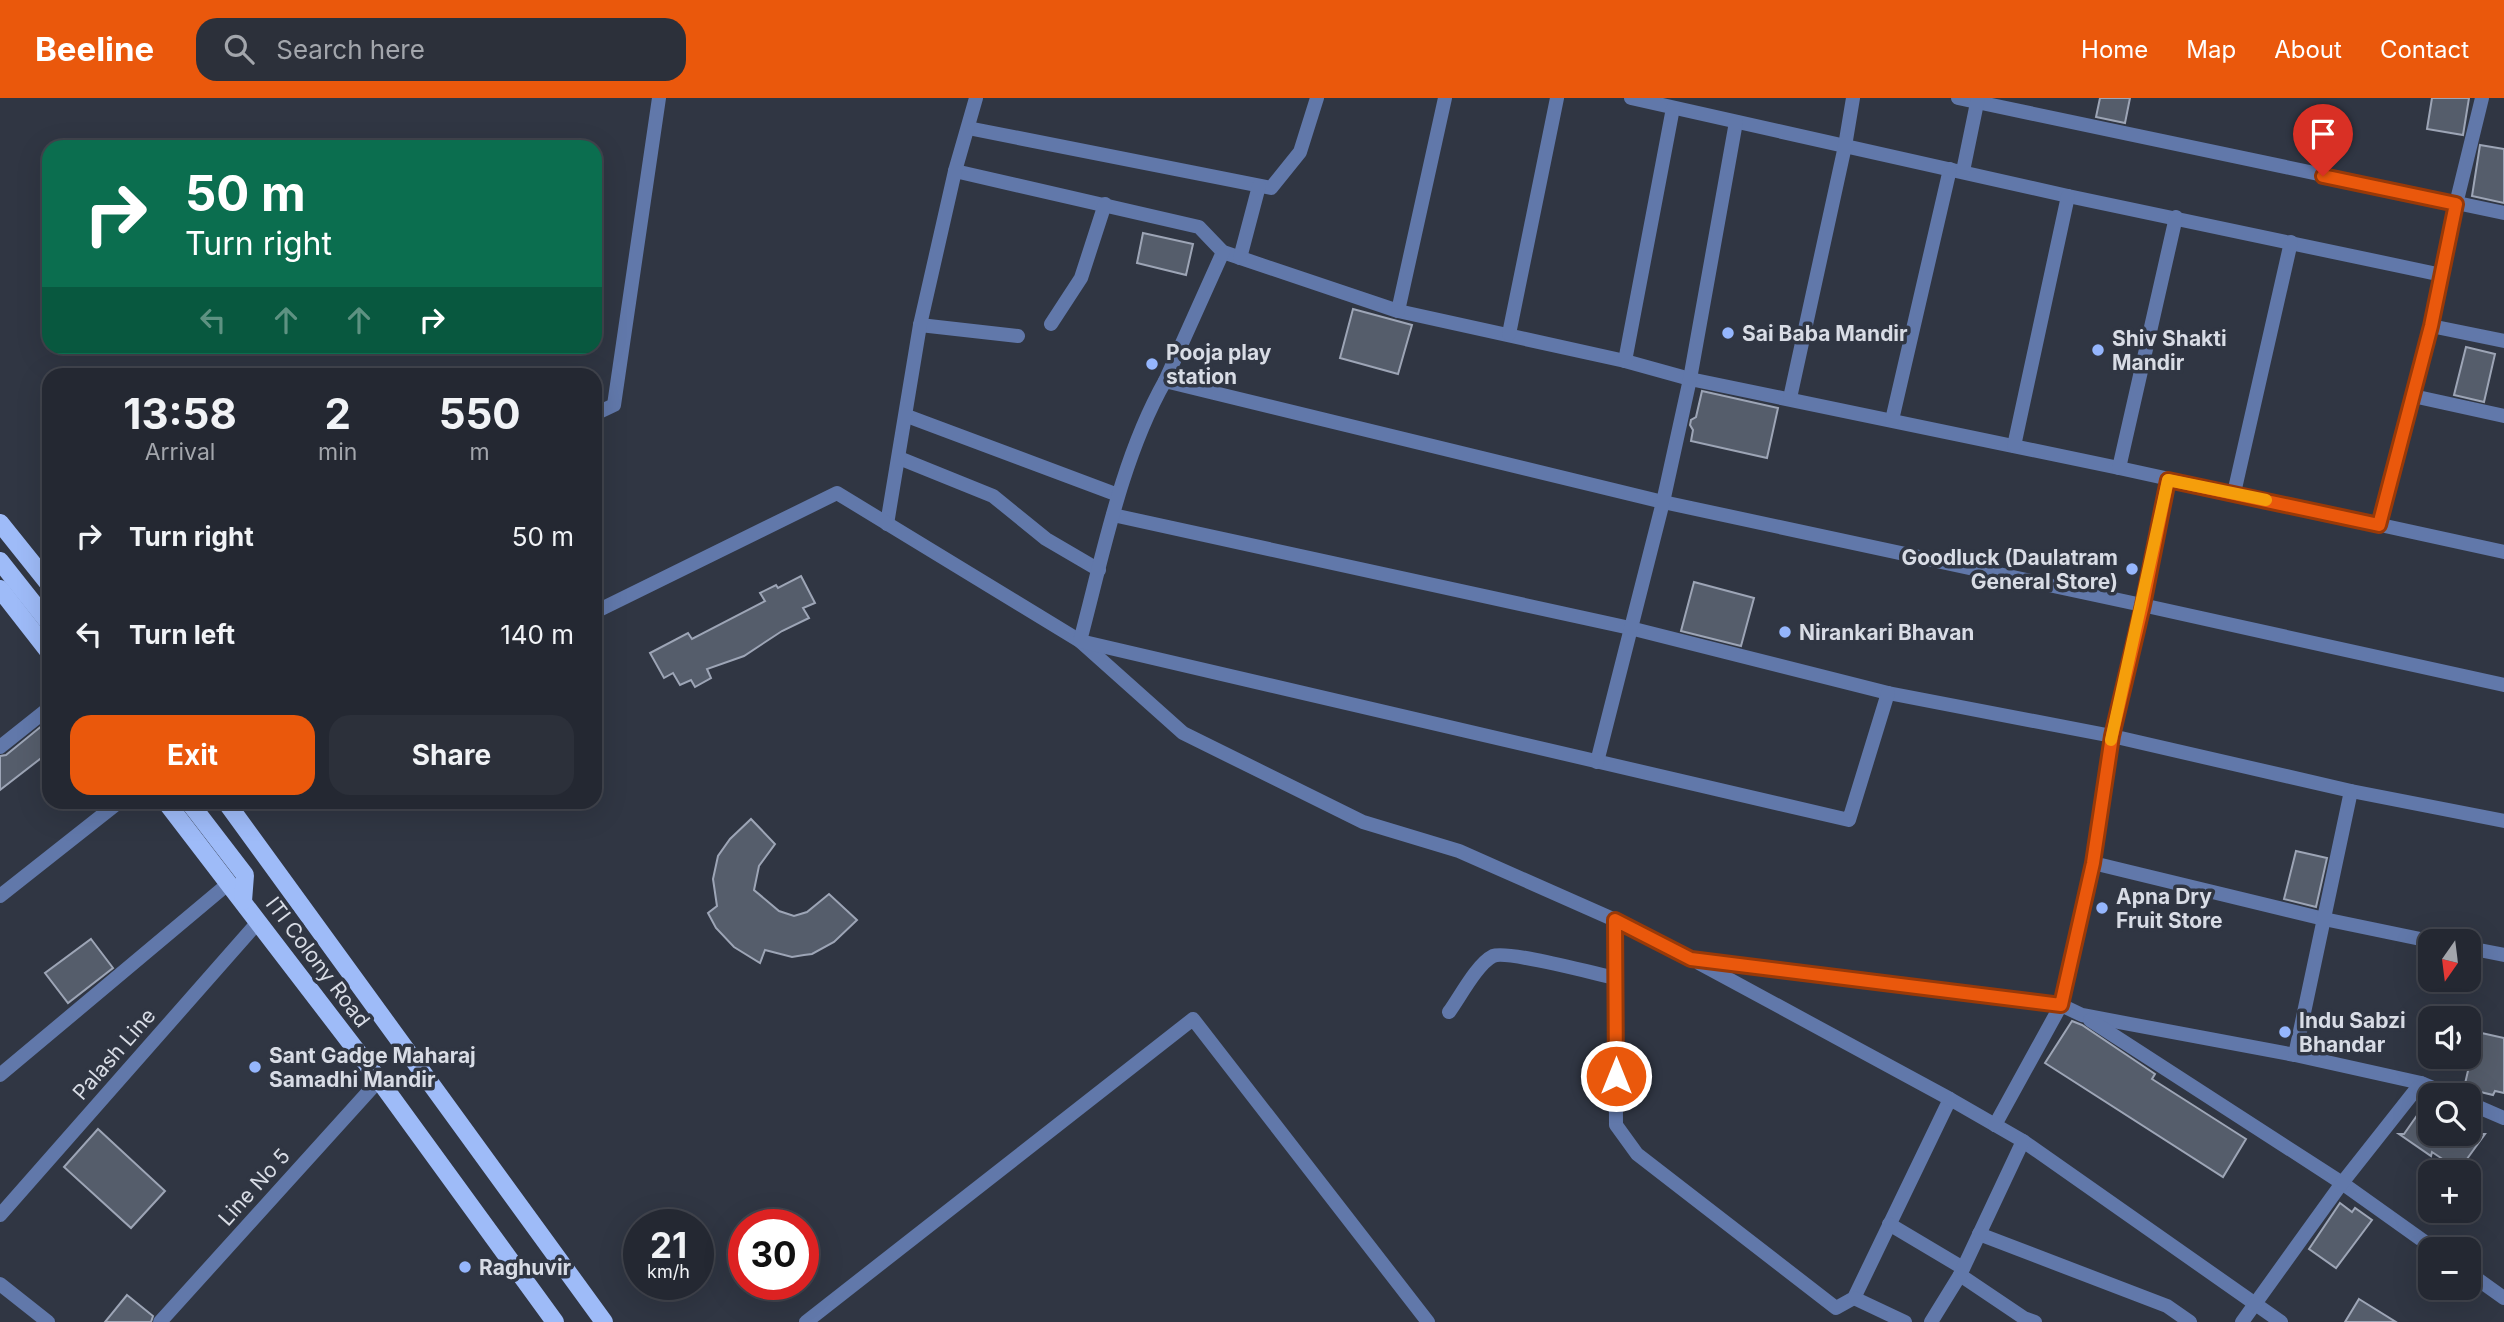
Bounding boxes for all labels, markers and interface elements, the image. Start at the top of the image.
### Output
search box [196,18,686,81]
text: Beeline [35,29,154,69]
icon: search [220,30,258,68]
text: Search here [276,34,425,65]
text: Home [2081,35,2148,64]
text: Map [2186,35,2236,64]
text: About [2274,35,2342,64]
text: Contact [2380,35,2469,64]
pin [2293,104,2353,176]
icon: arrive [2304,115,2342,153]
text: 50 m [185,164,306,223]
icon: right [70,168,161,259]
text: Turn right [185,224,332,263]
icon: left [194,301,232,339]
icon: ahead [267,301,305,339]
icon: ahead [340,301,378,339]
icon: right [413,301,451,339]
place label: Sai Baba Mandir [1742,321,1908,346]
marker: Sai Baba Mandir [1720,325,1736,341]
place label: Shiv Shakti Mandir [2112,326,2227,375]
place label: Pooja play station [1166,340,1272,389]
marker: Shiv Shakti Mandir [2090,342,2106,358]
marker: Pooja play station [1144,356,1160,372]
text: 13:58 [123,388,237,439]
text: 2 [324,388,351,439]
text: 550 [439,388,521,439]
text: Arrival [145,438,215,466]
text: min [318,438,357,466]
text: m [470,438,490,466]
icon: right [70,517,108,555]
text: Turn right [129,521,254,552]
text: 50 m [512,521,574,552]
place label: Goodluck (Daulatram General Store) [1901,545,2118,594]
marker: Goodluck (Daulatram General Store) [2124,561,2140,577]
icon: left [70,615,108,653]
text: Turn left [129,619,235,650]
text: 140 m [500,619,574,650]
place label: Nirankari Bhavan [1799,620,1974,645]
marker: Nirankari Bhavan [1777,624,1793,640]
button: Exit [70,715,315,795]
button: Share [329,715,574,795]
place label: Apna Dry Fruit Store [2116,884,2223,933]
street label: ITI Colony Road [261,892,375,1032]
marker: Apna Dry Fruit Store [2094,900,2110,916]
north arrow [2418,929,2482,992]
map controls [2418,929,2481,1300]
street label: Palash Line [67,1003,161,1105]
button: sound [2418,1006,2481,1069]
place label: Indu Sabzi Bhandar [2299,1008,2406,1057]
marker: Indu Sabzi Bhandar [2277,1024,2293,1040]
position arrow [1579,1039,1653,1113]
place label: Sant Gadge Maharaj Samadhi Mandir [269,1043,476,1092]
marker: Sant Gadge Maharaj Samadhi Mandir [247,1059,263,1075]
button: search [2418,1083,2481,1146]
street label: Line No 5 [213,1143,295,1231]
button: + [2418,1160,2481,1223]
speed limit sign: 30 [728,1209,819,1300]
text: 21 [650,1224,687,1266]
button: − [2418,1237,2481,1300]
place label: Raghuvir [479,1255,572,1280]
marker: Raghuvir [457,1259,473,1275]
text: km/h [647,1261,690,1282]

